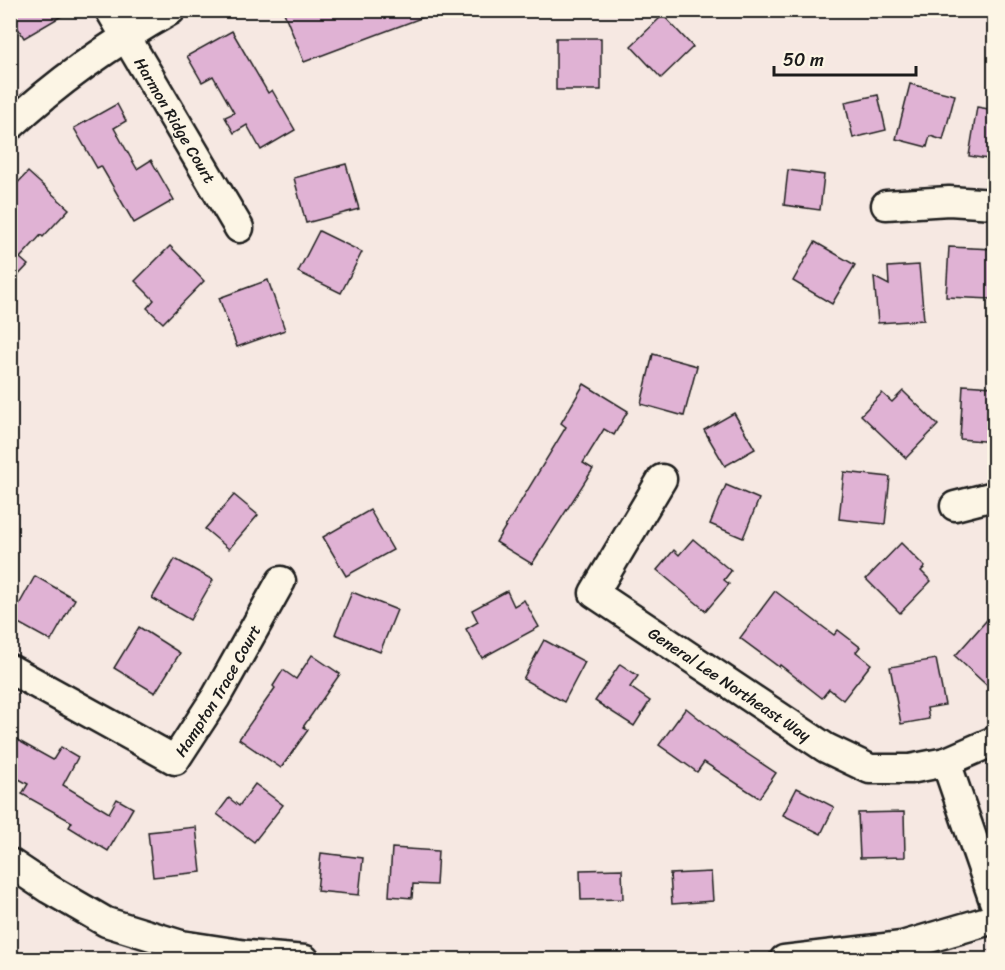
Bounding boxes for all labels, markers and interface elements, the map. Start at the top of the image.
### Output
scale bar [774,39,916,77]
text: 50 m [783,44,824,76]
street label: Harmon Ridge Court [126,52,224,189]
street label: Hampton Trace Court [167,619,269,763]
street label: General Lee Northeast Way [642,619,818,750]

